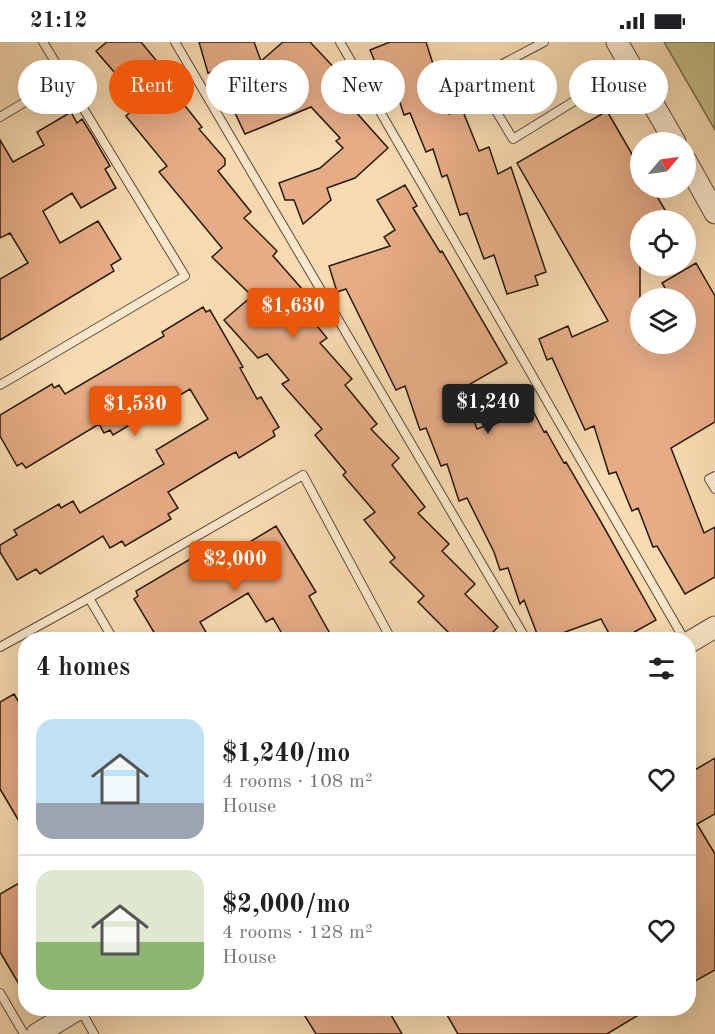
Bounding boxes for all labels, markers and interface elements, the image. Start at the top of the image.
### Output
text: 21:12 [30,10,87,32]
chip: Buy [18,60,97,114]
chip: Rent [109,60,194,114]
chip: Filters [206,60,309,114]
chip: New [321,60,405,114]
chip: Apartment [417,60,557,114]
chip: House [569,60,668,114]
north arrow [630,132,696,198]
map controls [630,132,696,354]
button: locate [630,210,696,276]
pin: $1,630 [244,288,342,339]
button: layers [630,288,696,354]
text: $1,630 [261,297,325,317]
pin: $1,240 [439,384,537,435]
pin: $1,530 [86,386,184,437]
text: $1,240 [456,393,520,413]
text: $1,530 [103,395,167,415]
pin: $2,000 [186,541,284,592]
text: $2,000 [203,550,267,570]
icon: filters [645,652,678,685]
text: 4 homes [36,655,130,681]
text: $1,240/mo [222,741,350,767]
icon: home [84,743,156,815]
icon: heart [645,763,678,796]
text: 4 rooms · 108 m² [222,772,372,792]
text: House [222,797,276,817]
text: $2,000/mo [222,892,350,918]
icon: home [84,894,156,966]
icon: heart [645,914,678,947]
text: 4 rooms · 128 m² [222,923,372,943]
text: House [222,948,276,968]

